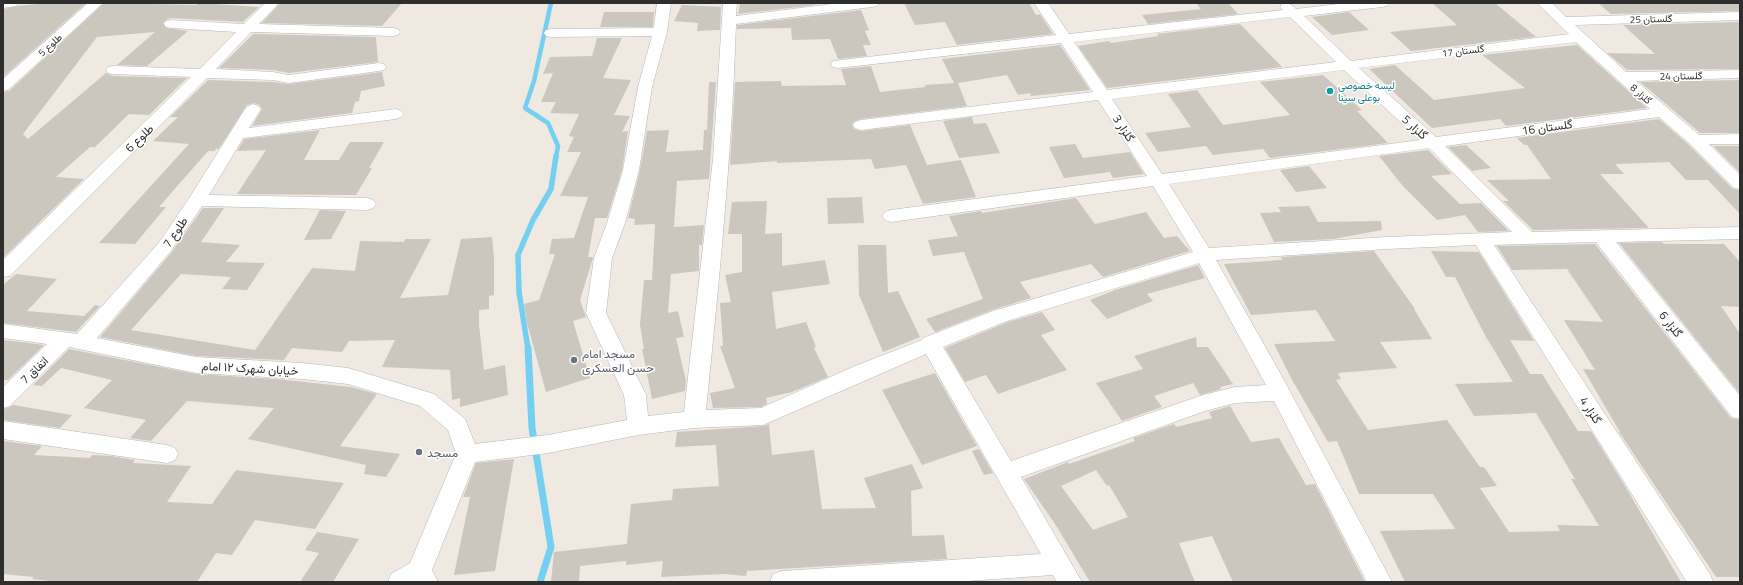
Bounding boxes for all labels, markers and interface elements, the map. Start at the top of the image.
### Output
street label: گلستان 25 [1629,11,1673,27]
street label: طلوع 5 [35,30,66,60]
street label: گلستان 17 [1441,41,1486,61]
street label: گلستان 24 [1660,68,1703,84]
place label: لیسه خصوصی بوعلی سینا [1338,78,1395,105]
street label: گلزار 8 [1627,80,1655,108]
marker: لیسه خصوصی بوعلی سینا [1325,86,1335,96]
street label: گلزار 5 [1398,110,1432,144]
street label: گلزار 3 [1108,111,1140,145]
street label: گلستان 16 [1520,114,1574,140]
street label: طلوع 6 [120,119,158,157]
street label: طلوع 7 [158,213,192,251]
street label: گلزار 6 [1655,307,1687,341]
place label: مسجد امام حسن العسکری [582,344,654,377]
street label: اتفاق 7 [15,352,53,388]
marker: مسجد امام حسن العسکری [569,355,579,365]
street label: خیابان شهرک ۱۲ امام [201,356,299,380]
street label: گلزار 4 [1575,393,1607,427]
place label: مسجد [427,443,458,462]
marker: مسجد [414,447,424,457]

